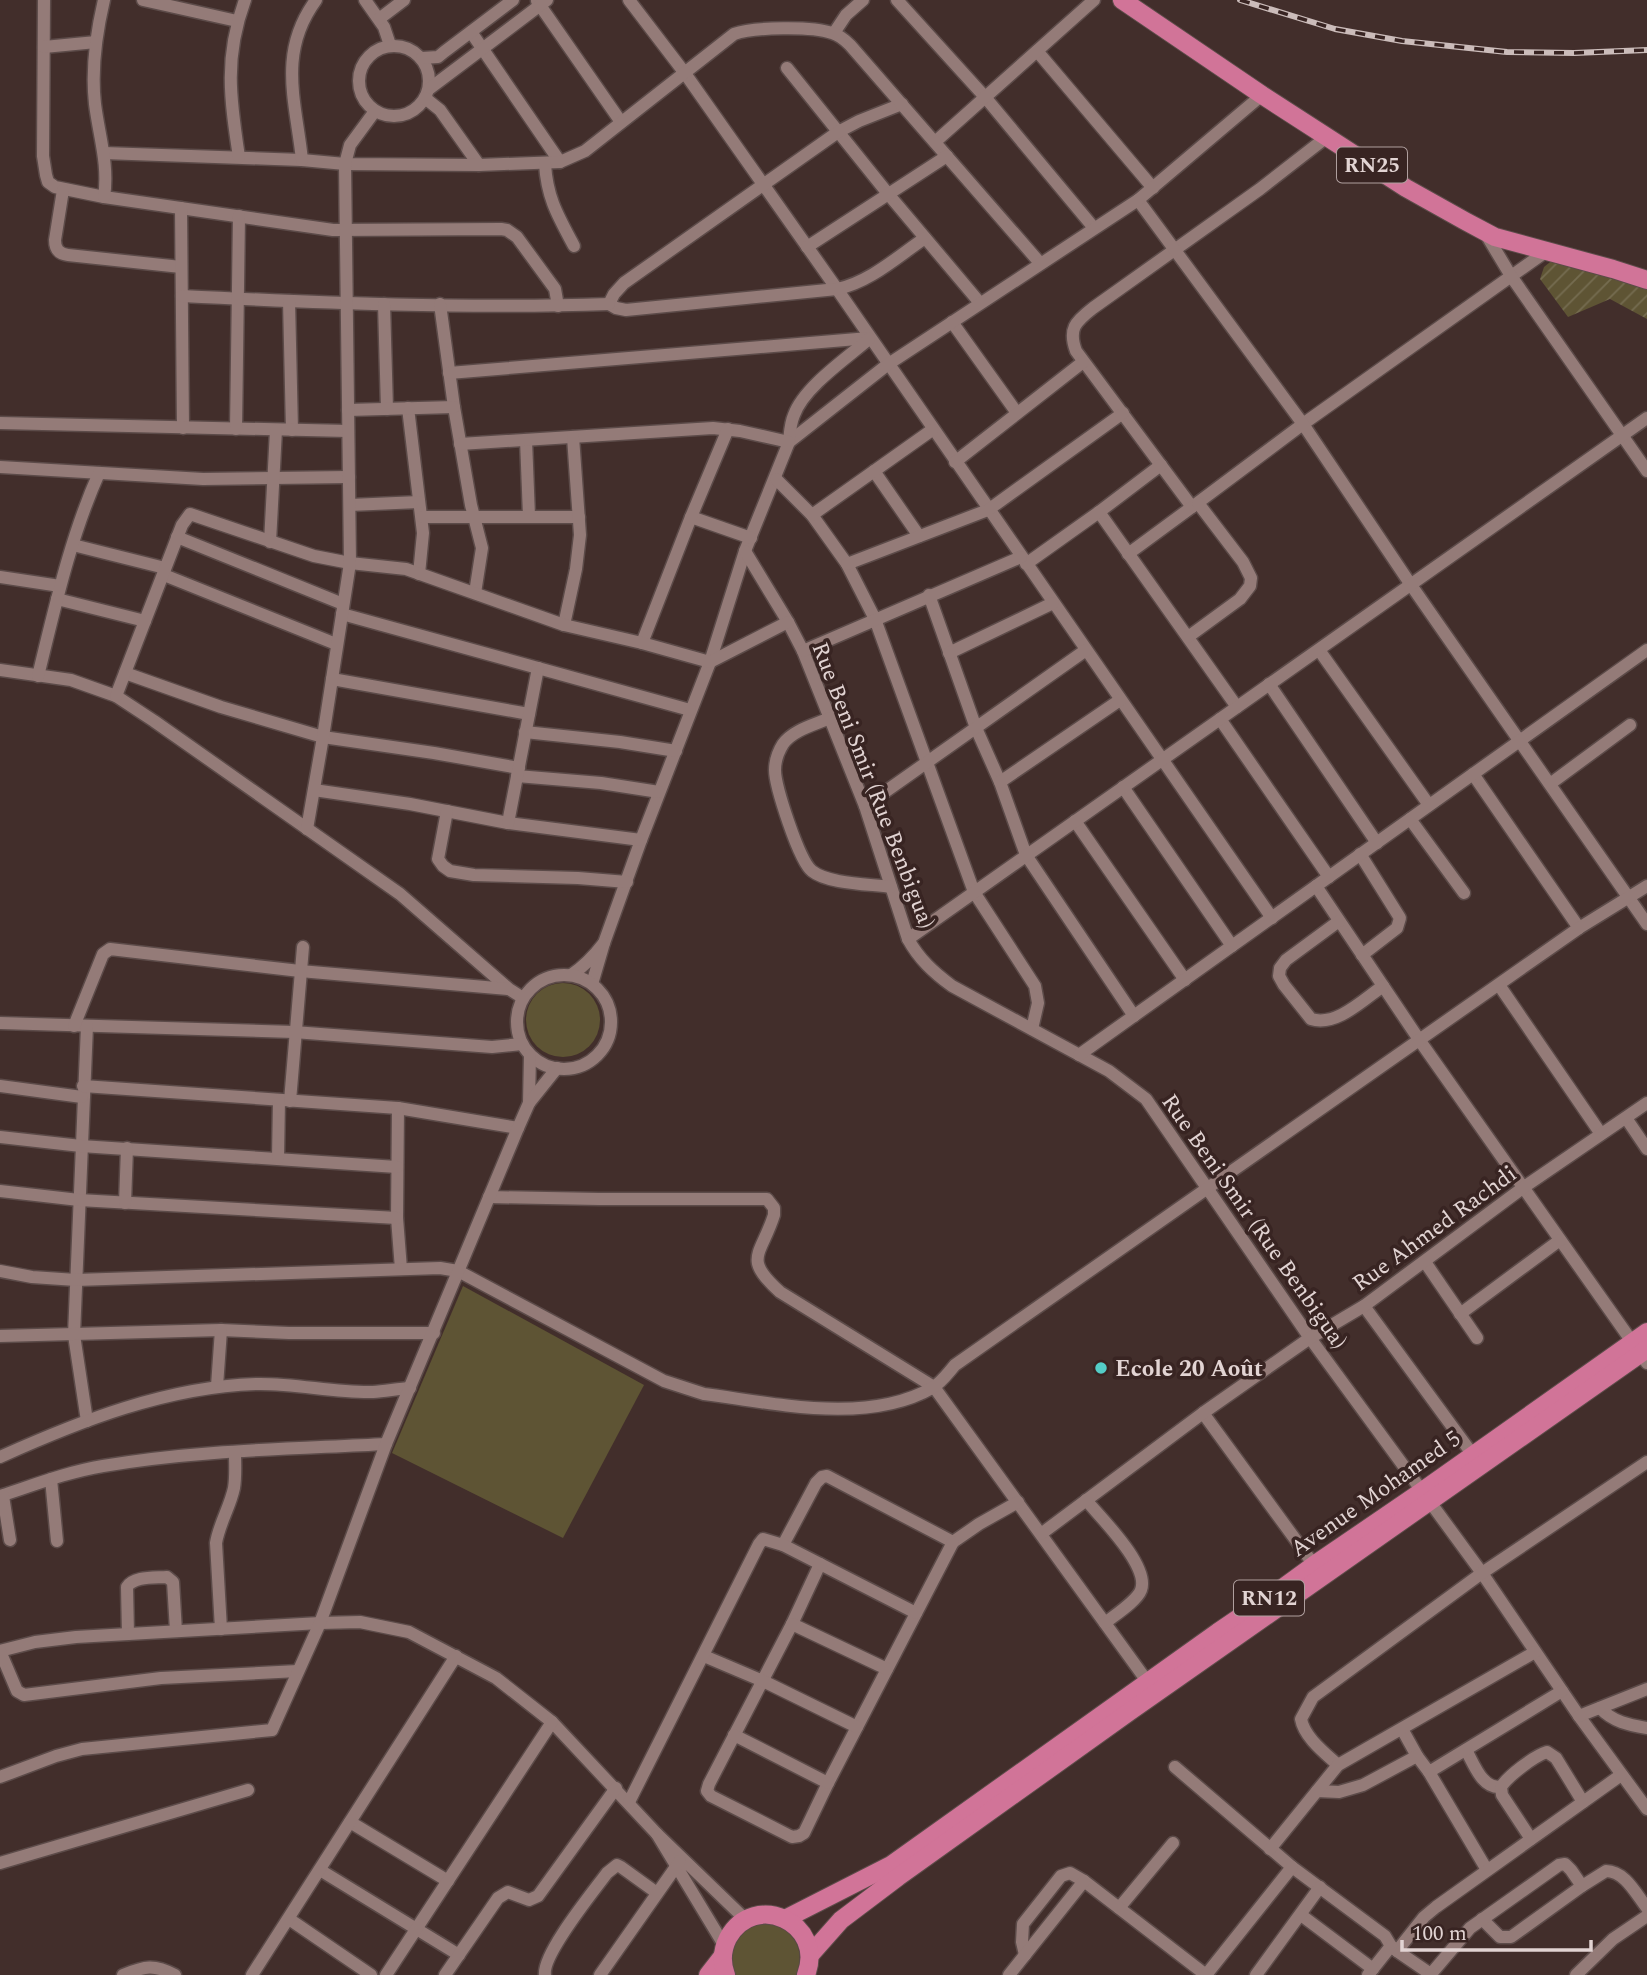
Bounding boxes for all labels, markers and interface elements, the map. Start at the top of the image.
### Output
road number: RN25 [1337,148,1407,182]
street label: Rue Beni Smir (Rue Benbigua) [802,637,944,934]
street label: Rue Beni Smir (Rue Benbigua) [1152,1087,1355,1357]
street label: Rue Ahmed Rachdi [1345,1157,1524,1301]
place label: Ecole 20 Août [1115,1352,1263,1387]
marker: Ecole 20 Août [1093,1360,1109,1376]
street label: Avenue Mohamed 5 [1283,1422,1469,1566]
road number: RN12 [1234,1580,1304,1616]
scale bar [1402,1909,1591,1953]
text: 100 m [1412,1918,1467,1950]

